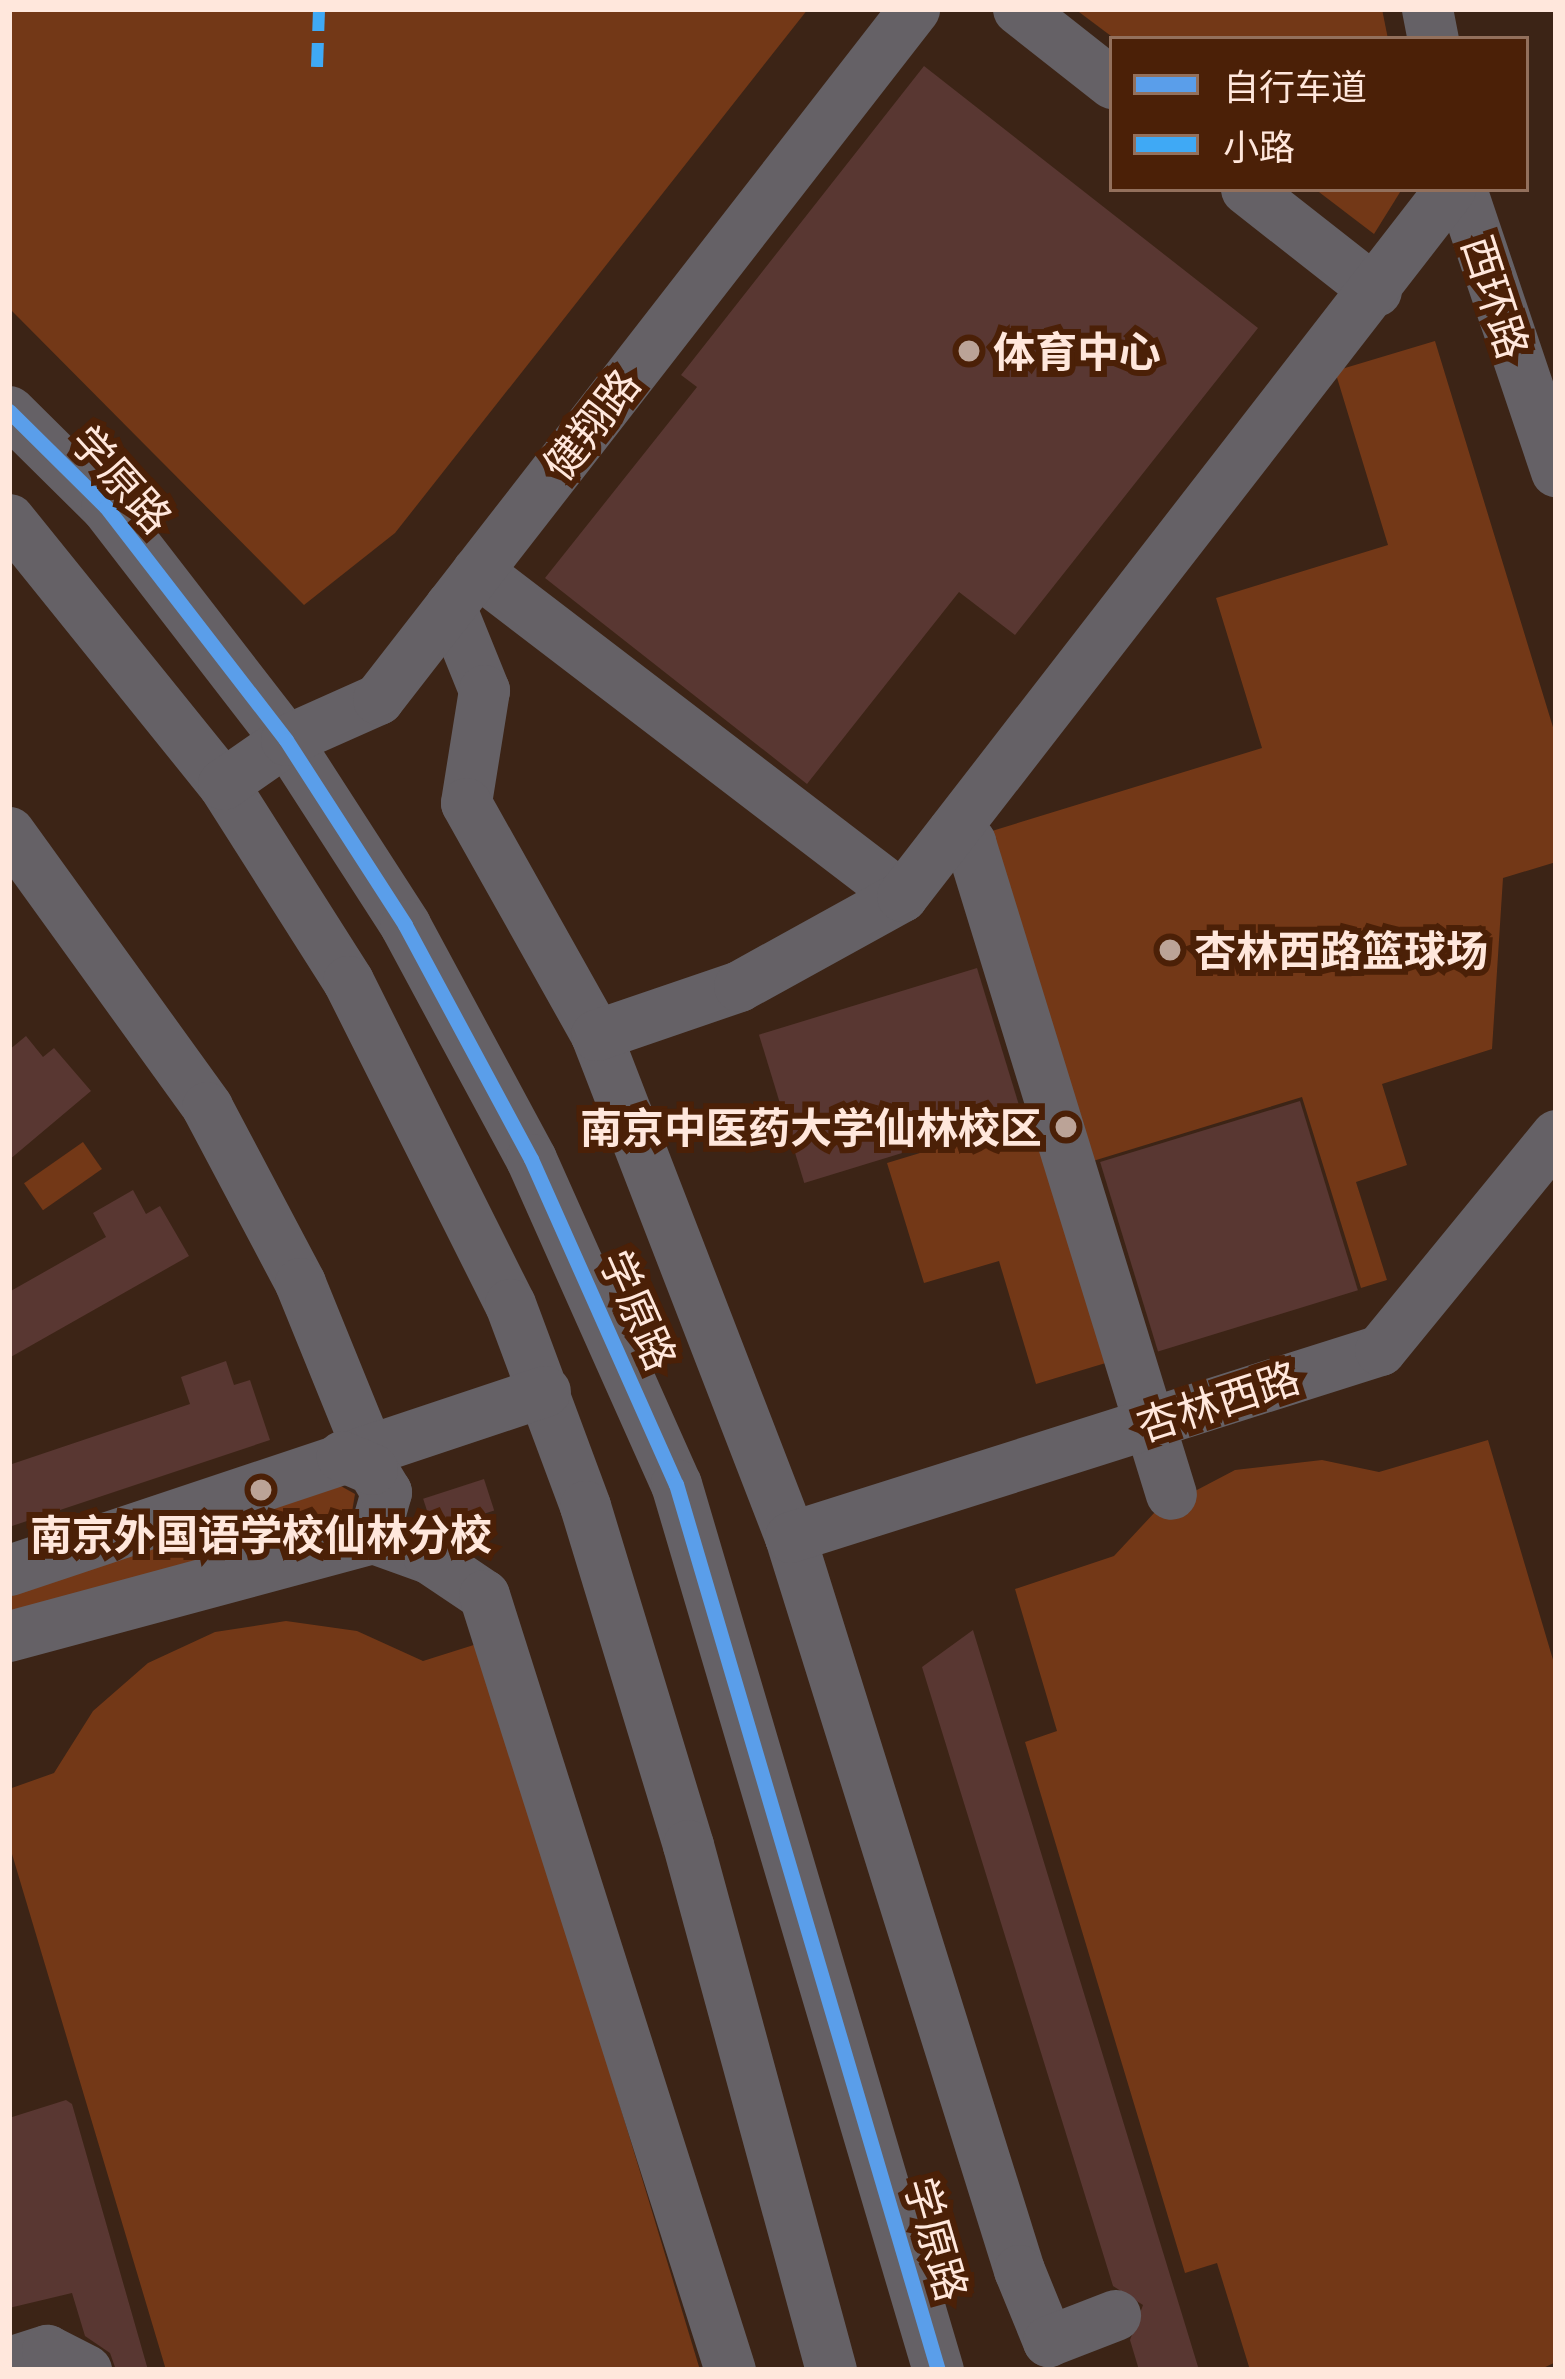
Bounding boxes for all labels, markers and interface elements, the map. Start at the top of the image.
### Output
legend [1109,36,1529,192]
text: 自行车道 [1223,62,1367,111]
text: 小路 [1223,122,1295,171]
street label: 西环路 [1453,229,1539,365]
place label: 体育中心 [993,326,1161,376]
marker: 体育中心 [956,338,982,364]
street label: 健翔路 [532,359,650,489]
street label: 学原路 [61,415,183,543]
place label: 杏林西路篮球场 [1194,925,1488,975]
marker: 杏林西路篮球场 [1157,937,1183,963]
place label: 南京中医药大学仙林校区 [580,1102,1042,1152]
marker: 南京中医药大学仙林校区 [1053,1114,1079,1140]
street label: 学原路 [590,1242,688,1378]
street label: 杏林西路 [1130,1351,1306,1451]
marker: 南京外国语学校仙林分校 [248,1477,274,1503]
place label: 南京外国语学校仙林分校 [30,1509,492,1559]
street label: 学原路 [895,2171,979,2307]

